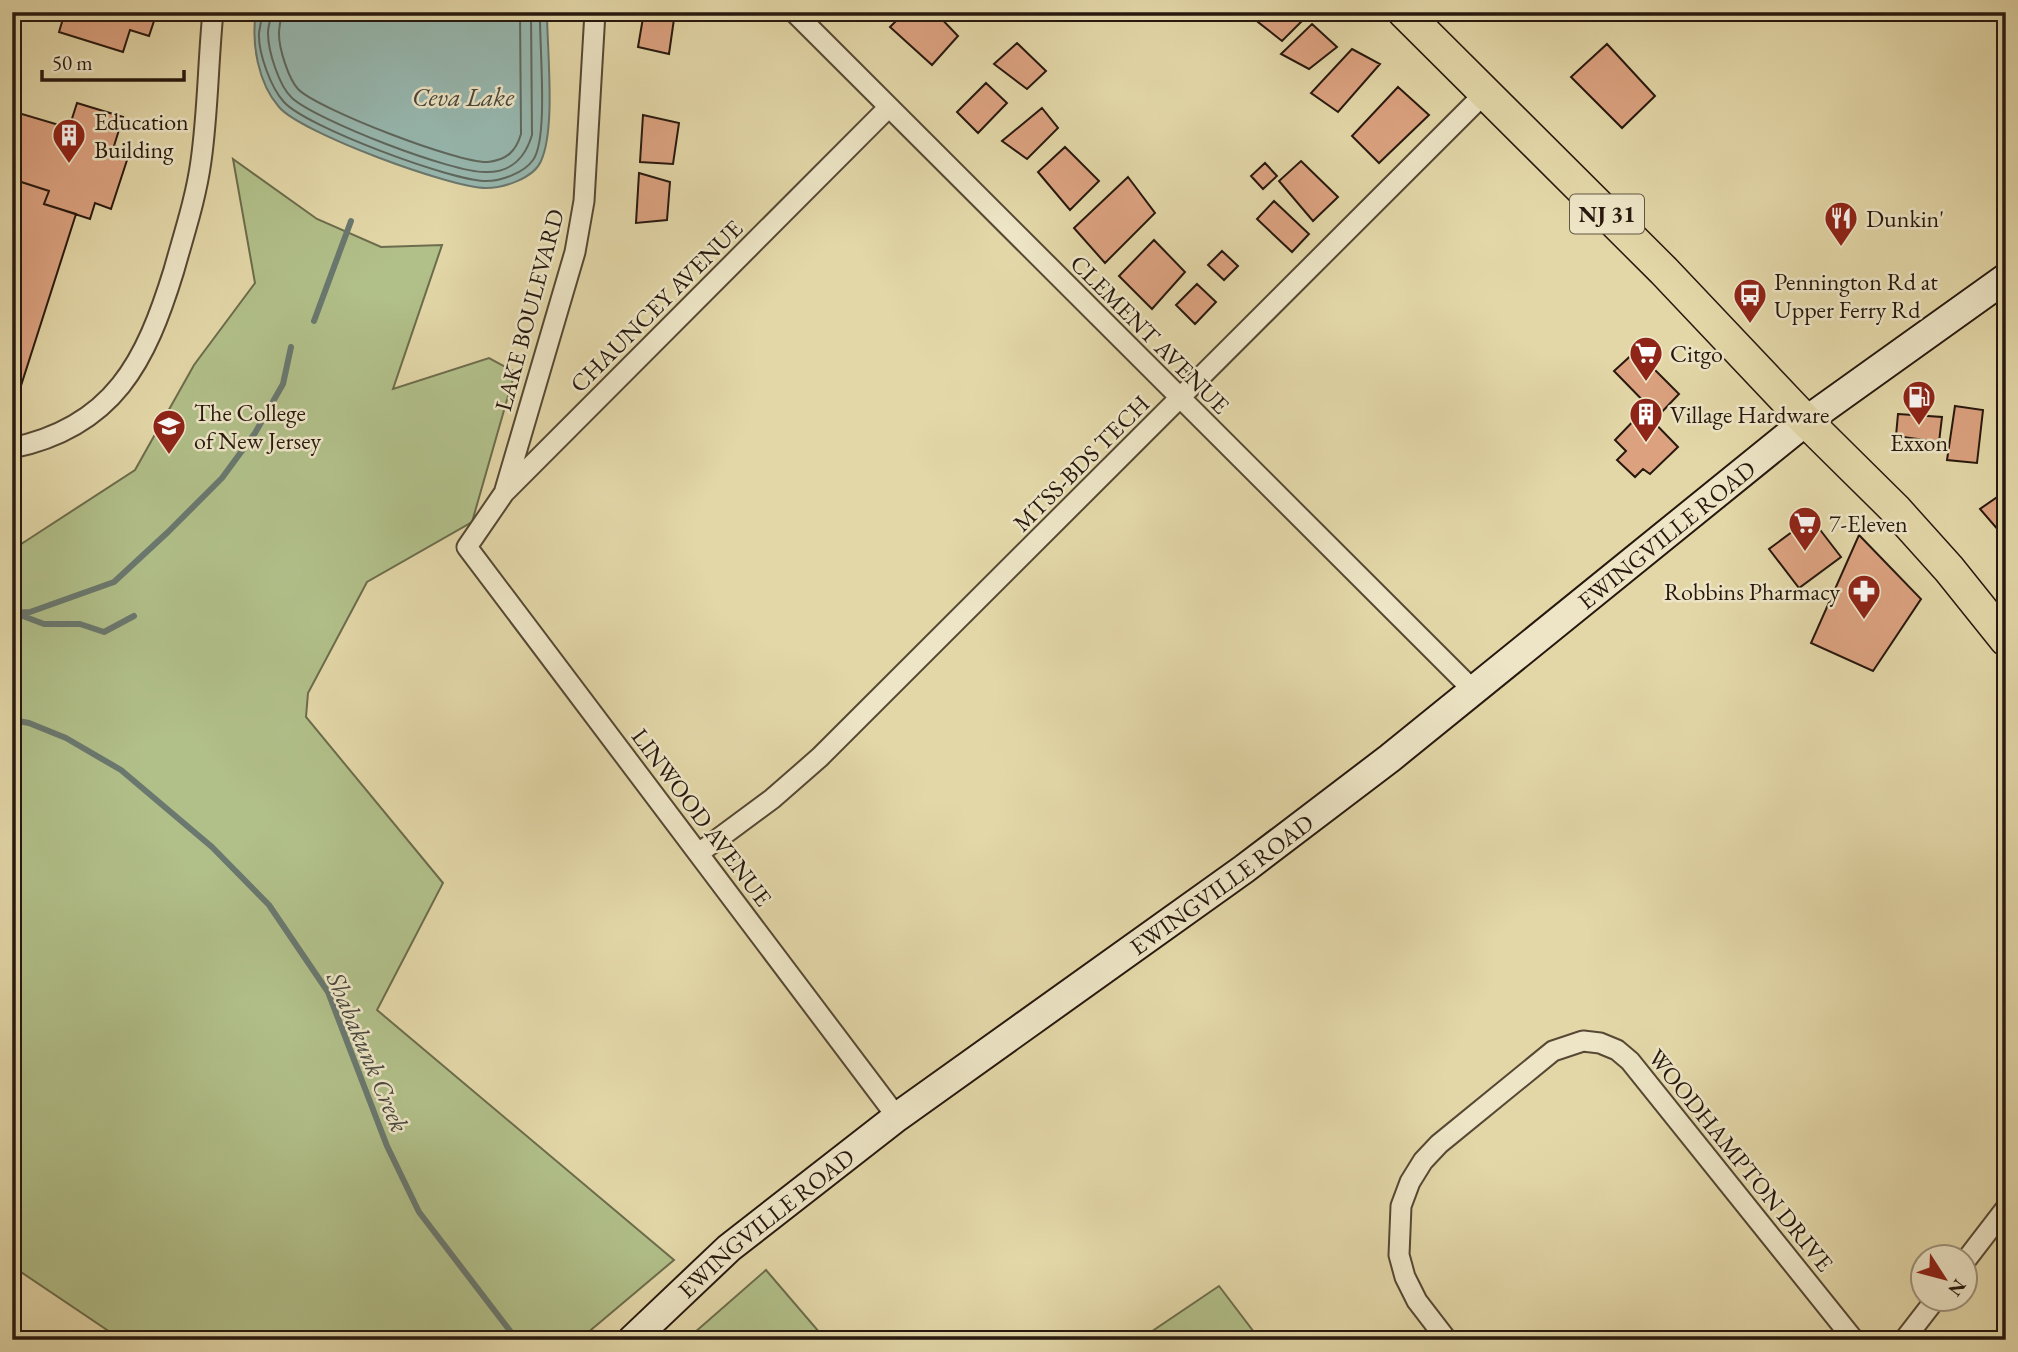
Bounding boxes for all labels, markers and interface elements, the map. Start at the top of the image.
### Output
scale bar [42,38,184,82]
text: 50 m [52,49,93,76]
water label: Ceva Lake [412,80,515,114]
place label: Education Building [94,106,189,165]
building icon: Education Building [50,116,88,165]
road number: NJ 31 [1570,195,1644,234]
restaurant icon: Dunkin' [1822,199,1860,248]
place label: Dunkin' [1866,203,1944,234]
street label: LAKE BOULEVARD [487,206,571,414]
street label: CHAUNCEY AVENUE [563,213,749,399]
street label: CLEMENT AVENUE [1064,248,1236,420]
place label: Pennington Rd at Upper Ferry Rd [1774,266,1938,325]
bus stop icon: Pennington Rd at Upper Ferry Rd [1731,276,1769,325]
supermarket icon: Citgo [1627,334,1665,383]
place label: Citgo [1670,338,1723,369]
fuel station icon: Exxon [1900,378,1938,427]
street label: MTSS-BDS TECH [1006,388,1156,538]
building icon: Village Hardware [1627,395,1665,444]
place label: The College of New Jersey [194,397,322,456]
place label: Village Hardware [1670,399,1829,430]
school or university icon: The College of New Jersey [150,407,188,456]
place label: Exxon [1890,427,1948,458]
street label: EWINGVILLE ROAD [1571,453,1762,616]
supermarket icon: 7-Eleven [1786,504,1824,553]
place label: 7-Eleven [1829,508,1908,539]
pharmacy icon: Robbins Pharmacy [1845,572,1883,621]
place label: Robbins Pharmacy [1664,576,1840,607]
street label: LINWOOD AVENUE [625,722,779,912]
street label: EWINGVILLE ROAD [1123,806,1319,962]
water label: Shabakunk Creek [319,966,417,1138]
street label: WOODHAMPTON DRIVE [1642,1042,1840,1278]
street label: EWINGVILLE ROAD [671,1141,860,1305]
north arrow [1910,1244,1980,1314]
text: N [1942,1274,1972,1302]

